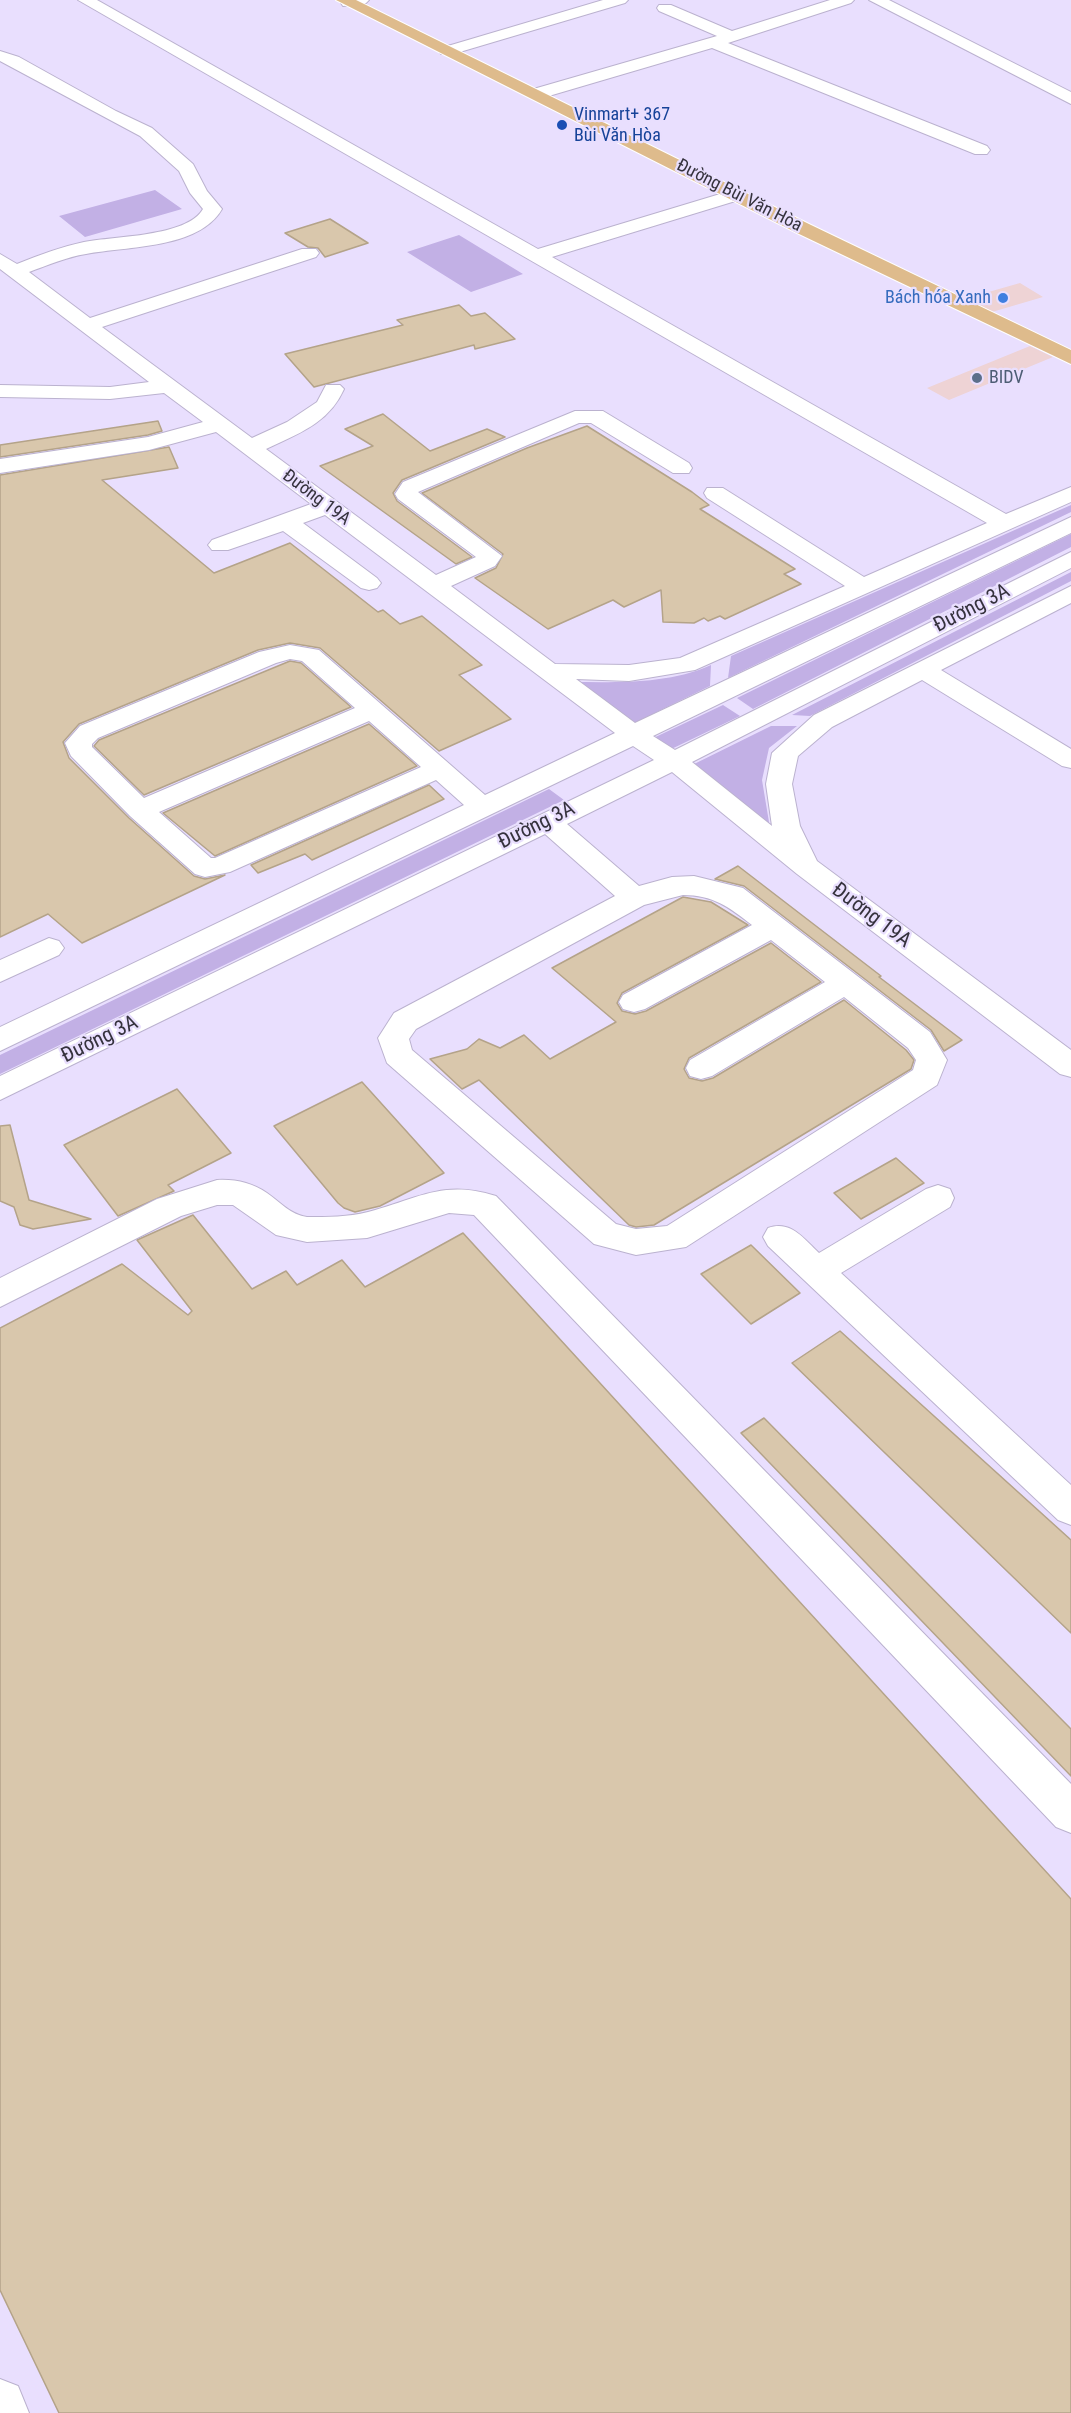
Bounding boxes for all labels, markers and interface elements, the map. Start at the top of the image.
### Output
place label: Vinmart+ 367 Bùi Văn Hòa [574,104,670,146]
marker: Vinmart+ 367 Bùi Văn Hòa [555,118,569,132]
street label: Đường Bùi Văn Hòa [673,155,805,237]
place label: Bách hóa Xanh [885,287,991,309]
marker: Bách hóa Xanh [996,291,1010,305]
place label: BIDV [989,367,1023,389]
marker: BIDV [970,371,984,385]
street label: Đường 19A [278,465,354,531]
street label: Đường 3A [930,579,1014,639]
street label: Đường 3A [495,797,579,855]
street label: Đường 19A [826,878,916,954]
street label: Đường 3A [58,1011,142,1069]

